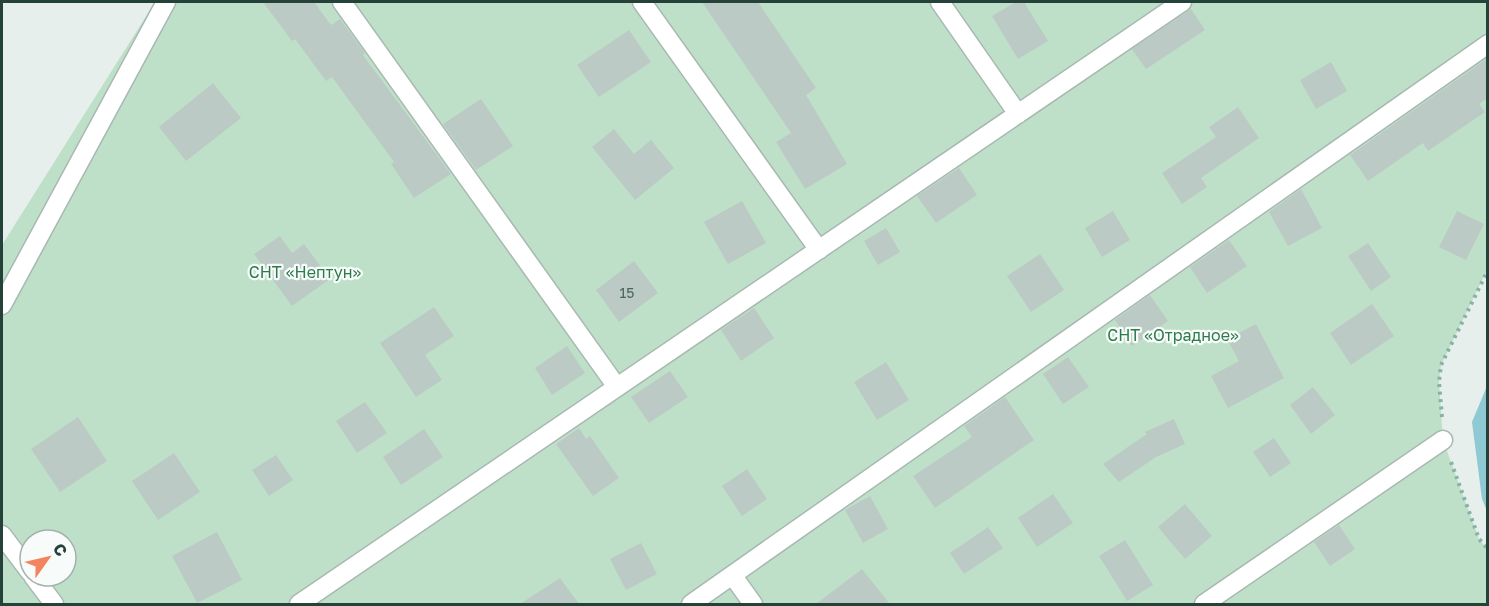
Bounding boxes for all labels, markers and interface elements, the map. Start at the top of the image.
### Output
park label: СНТ «Нептун» [249,262,361,282]
house number: 15 [620,284,634,301]
park label: СНТ «Отрадное» [1107,325,1239,345]
north arrow [18,528,78,588]
text: С [49,539,72,560]

